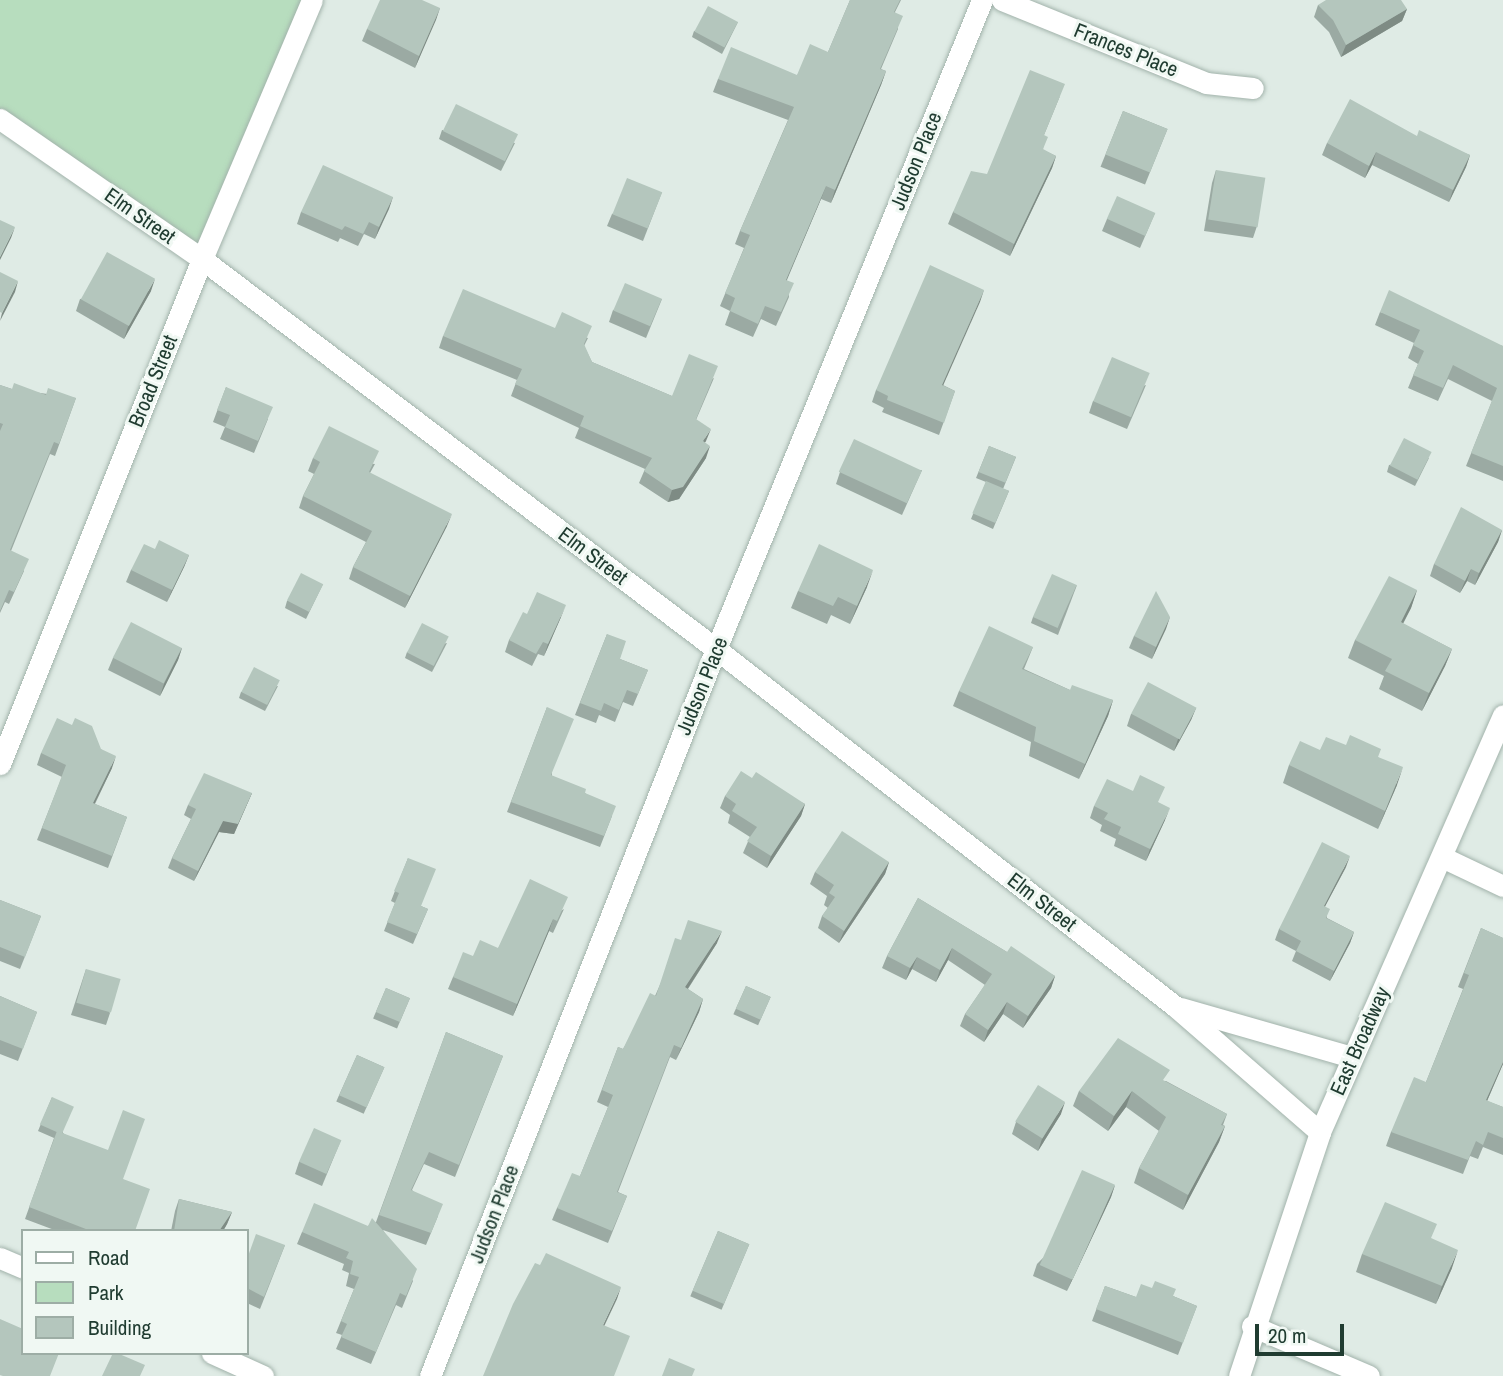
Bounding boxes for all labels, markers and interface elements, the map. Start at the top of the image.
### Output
street label: Frances Place [1070,18,1182,82]
street label: Judson Place [885,108,947,214]
street label: Elm Street [100,183,180,249]
street label: Broad Street [123,331,183,431]
street label: Elm Street [553,522,633,590]
street label: Judson Place [671,633,733,739]
street label: Elm Street [1003,867,1081,937]
street label: East Broadway [1325,983,1395,1099]
street label: Judson Place [464,1161,524,1267]
legend [21,1229,248,1355]
text: Road [88,1243,129,1272]
text: Park [88,1278,123,1307]
scale bar [1258,1310,1347,1354]
text: Building [88,1313,151,1342]
text: 20 m [1268,1321,1306,1350]

